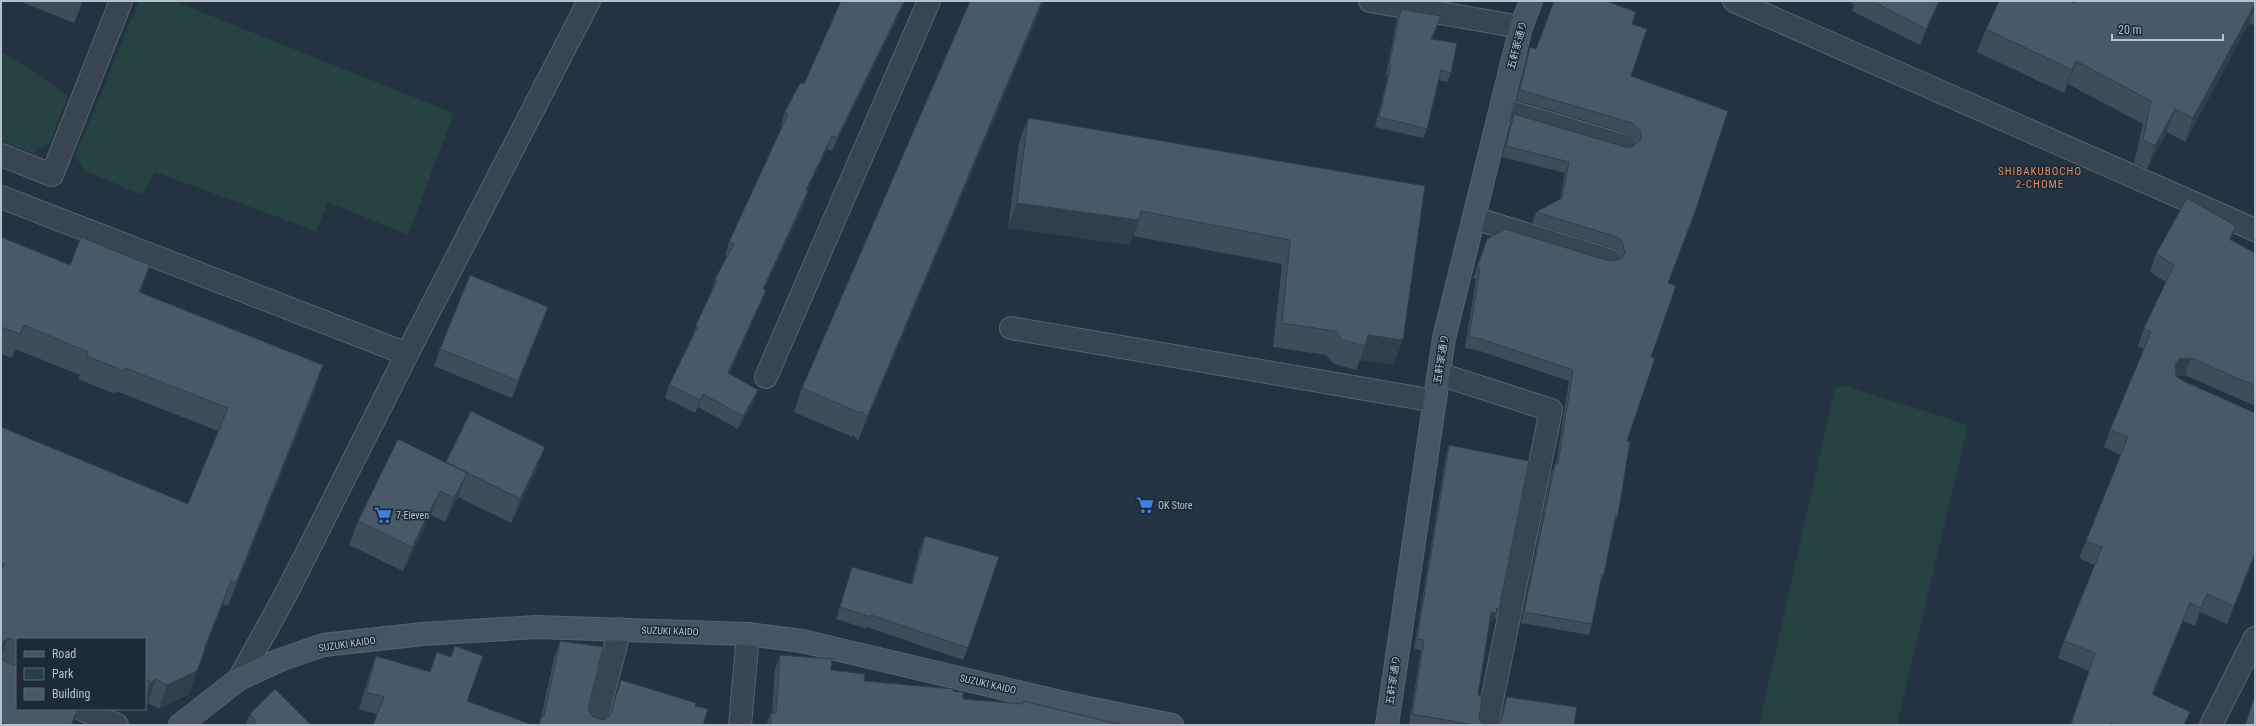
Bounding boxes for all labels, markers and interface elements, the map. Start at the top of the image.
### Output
scale bar [2112,16,2223,42]
street label: 五軒家通り [1505,19,1529,71]
text: 20 m [2118,23,2142,37]
district label: SHIBAKUBOCHO 2-CHOME [1998,165,2082,191]
street label: 五軒家通り [1432,333,1450,385]
supermarket icon: OK Store [1135,495,1155,515]
place label: OK Store [1158,500,1193,511]
supermarket icon: 7-Eleven [373,505,393,525]
place label: 7-Eleven [396,510,429,521]
street label: SUZUKI KAIDO [641,625,699,637]
street label: SUZUKI KAIDO [318,635,376,653]
legend [16,638,146,710]
text: Road [52,647,76,661]
street label: 五軒家通り [1384,654,1402,706]
text: Park [52,667,74,681]
street label: SUZUKI KAIDO [959,672,1017,696]
text: Building [52,687,90,701]

